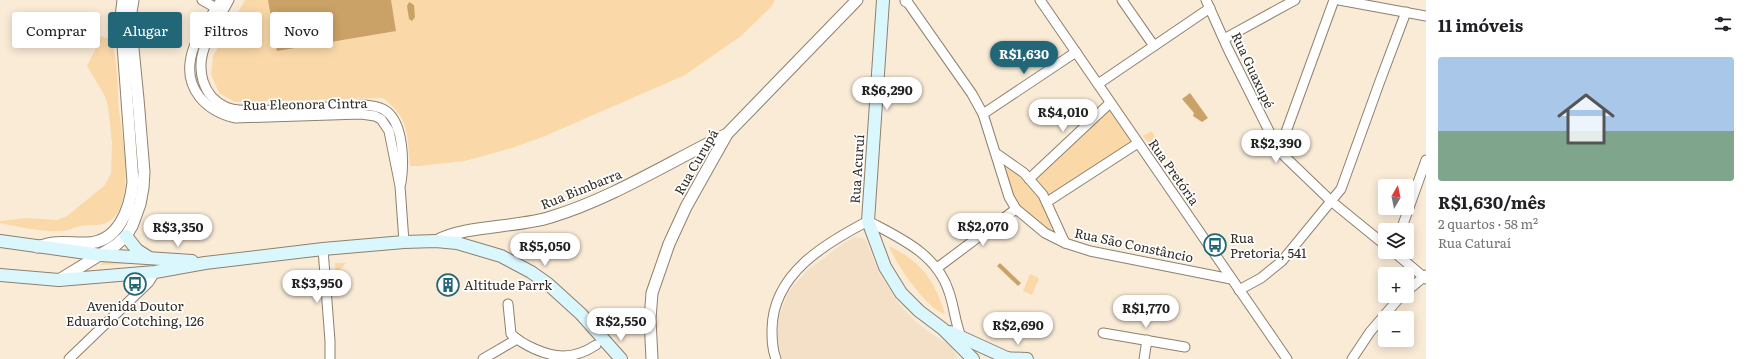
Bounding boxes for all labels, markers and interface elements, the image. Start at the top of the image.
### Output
chip: Comprar [12,12,100,48]
chip: Alugar [108,12,182,48]
chip: Filtros [190,12,262,48]
chip: Novo [270,12,333,48]
text: 11 imóveis [1438,12,1523,37]
icon: filters [1712,13,1734,35]
street label: Rua Guaxupé [1227,29,1280,111]
pin: R$1,630 [987,41,1061,75]
text: R$1,630 [999,44,1049,63]
pin: R$6,290 [850,77,924,111]
text: R$6,290 [861,80,913,99]
icon: home [1550,83,1622,155]
street label: Rua Eleonora Cintra [242,93,368,114]
pin: R$4,010 [1026,99,1100,133]
text: R$4,010 [1038,102,1088,121]
street label: Rua Curupá [669,125,722,198]
pin: R$2,390 [1239,130,1313,164]
street label: Rua Acuruí [845,133,868,204]
text: R$2,390 [1250,133,1302,152]
street label: Rua Pretória [1144,135,1204,209]
street label: Rua Bimbarra [537,164,624,213]
north arrow [1378,179,1414,215]
map controls [1378,179,1414,347]
text: R$1,630/mês [1438,189,1545,214]
pin: R$2,070 [946,213,1020,247]
pin: R$3,350 [141,214,215,248]
text: 2 quartos · 58 m² [1438,214,1538,233]
text: R$2,070 [957,216,1009,235]
text: R$3,350 [152,217,204,236]
street label: Rua São Constâncio [1073,223,1196,266]
button: layers [1378,223,1414,259]
place label: Rua Pretoria, 541 [1230,228,1306,262]
bus stop icon: Rua Pretoria, 541 [1202,232,1228,258]
pin: R$5,050 [508,233,582,267]
text: Rua Caturaí [1438,233,1511,252]
text: R$5,050 [519,236,571,255]
button: + [1378,267,1414,303]
pin: R$3,950 [280,270,354,304]
bus stop icon: Avenida Doutor Eduardo Cotching, 126 [122,271,148,297]
building icon: Altitude Parrk [435,272,461,298]
text: R$3,950 [291,273,343,292]
place label: Altitude Parrk [464,275,553,294]
pin: R$1,770 [1109,295,1183,329]
place label: Avenida Doutor Eduardo Cotching, 126 [66,296,204,330]
text: R$1,770 [1122,298,1170,317]
pin: R$2,550 [584,308,658,342]
text: R$2,550 [596,311,646,330]
button: − [1378,311,1414,347]
pin: R$2,690 [981,312,1055,346]
text: R$2,690 [992,315,1044,334]

